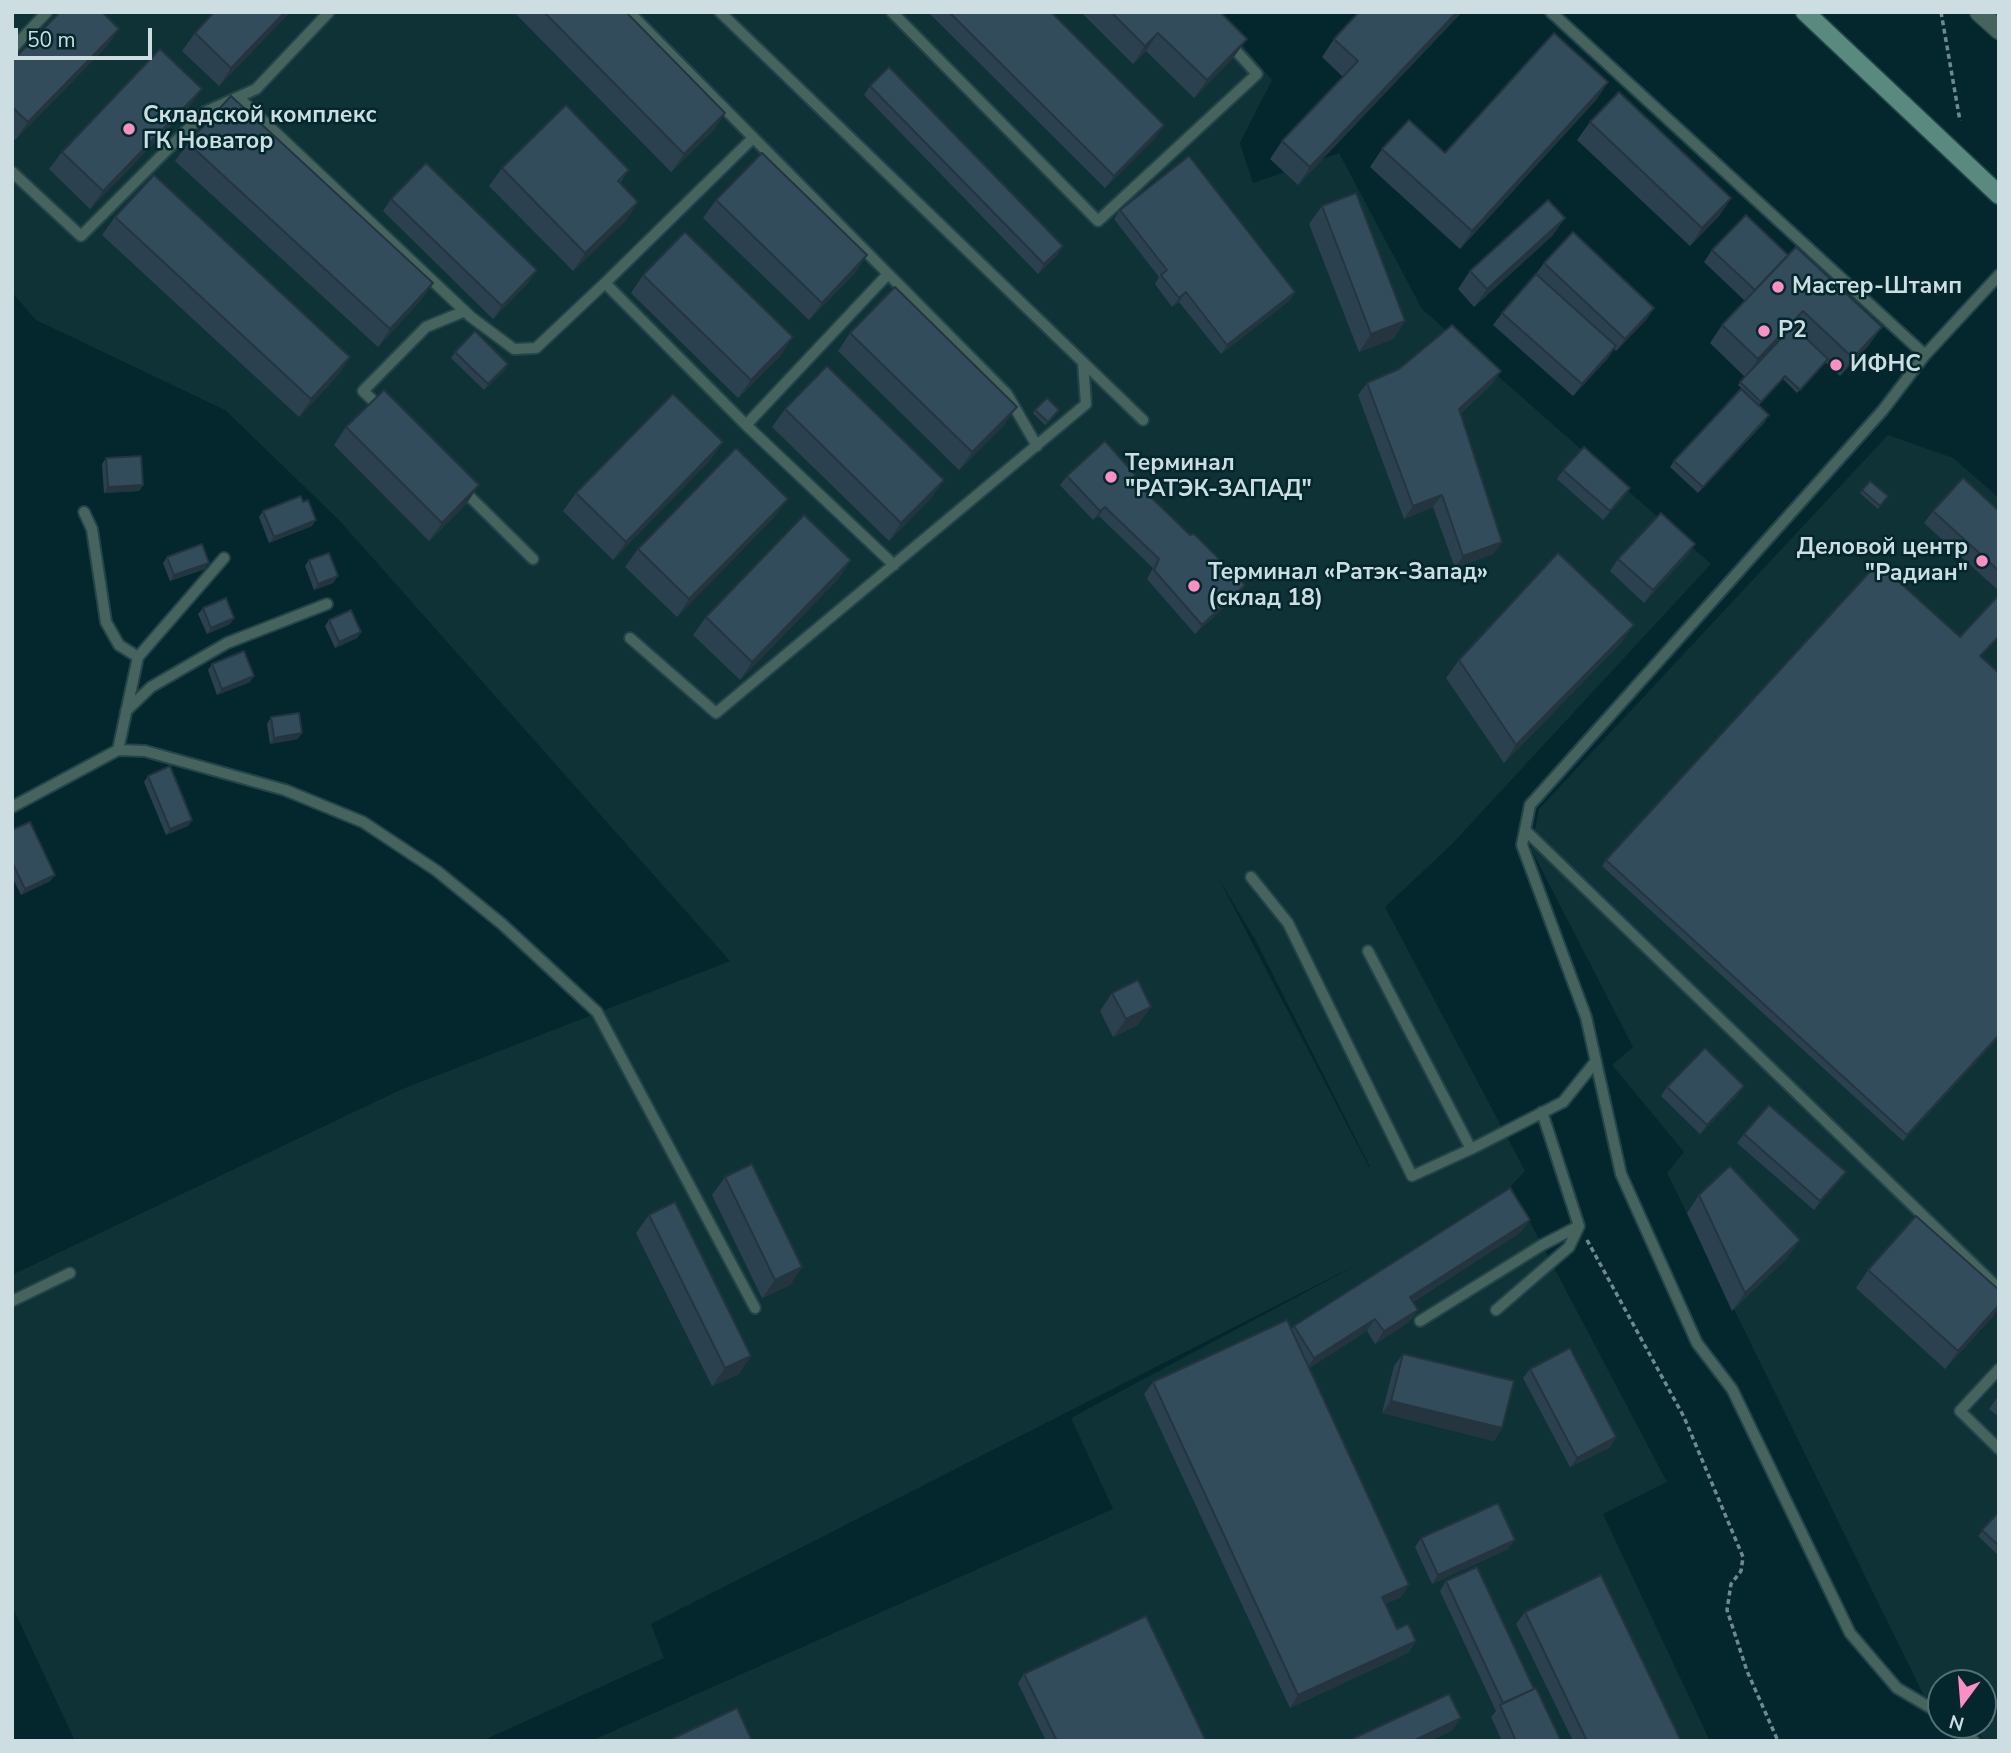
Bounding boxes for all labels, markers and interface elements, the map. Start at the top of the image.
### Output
scale bar [18,14,156,58]
text: 50 m [27,26,76,54]
place label: Складской комплекс ГК Новатор [143,102,377,156]
marker: Складской комплекс ГК Новатор [121,121,137,137]
place label: Мастер-Штамп [1792,273,1962,301]
marker: Мастер-Штамп [1770,279,1786,295]
place label: Р2 [1778,317,1807,345]
marker: Р2 [1756,323,1772,339]
place label: ИФНС [1850,351,1921,379]
marker: ИФНС [1828,357,1844,373]
place label: Терминал "РАТЭК-ЗАПАД" [1125,450,1312,504]
marker: Терминал "РАТЭК-ЗАПАД" [1103,469,1119,485]
place label: Деловой центр "Радиан" [1797,534,1968,588]
marker: Деловой центр "Радиан" [1974,553,1990,569]
place label: Терминал «Ратэк-Запад» (склад 18) [1208,559,1488,613]
marker: Терминал «Ратэк-Запад» (склад 18) [1186,578,1202,594]
north arrow [1927,1669,1997,1739]
text: N [1946,1708,1967,1737]

